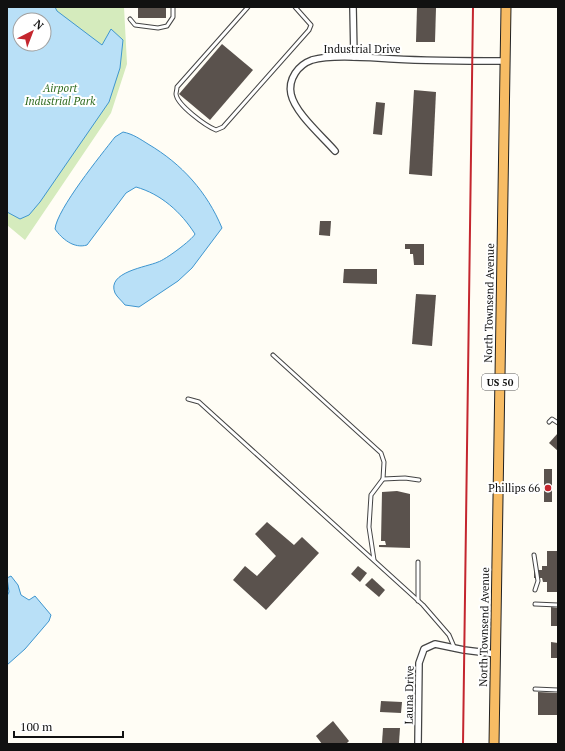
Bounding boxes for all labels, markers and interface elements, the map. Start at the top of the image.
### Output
north arrow [12,12,52,52]
text: N [31,17,47,33]
street label: Industrial Drive [324,42,401,56]
park label: Airport Industrial Park [24,81,96,108]
street label: North Townsend Avenue [481,243,497,363]
road number: US 50 [482,374,518,390]
place label: Phillips 66 [488,481,540,495]
marker: Phillips 66 [543,483,553,493]
street label: North Townsend Avenue [476,567,492,687]
street label: Launa Drive [401,665,417,725]
scale bar [14,713,123,739]
text: 100 m [20,719,53,734]

